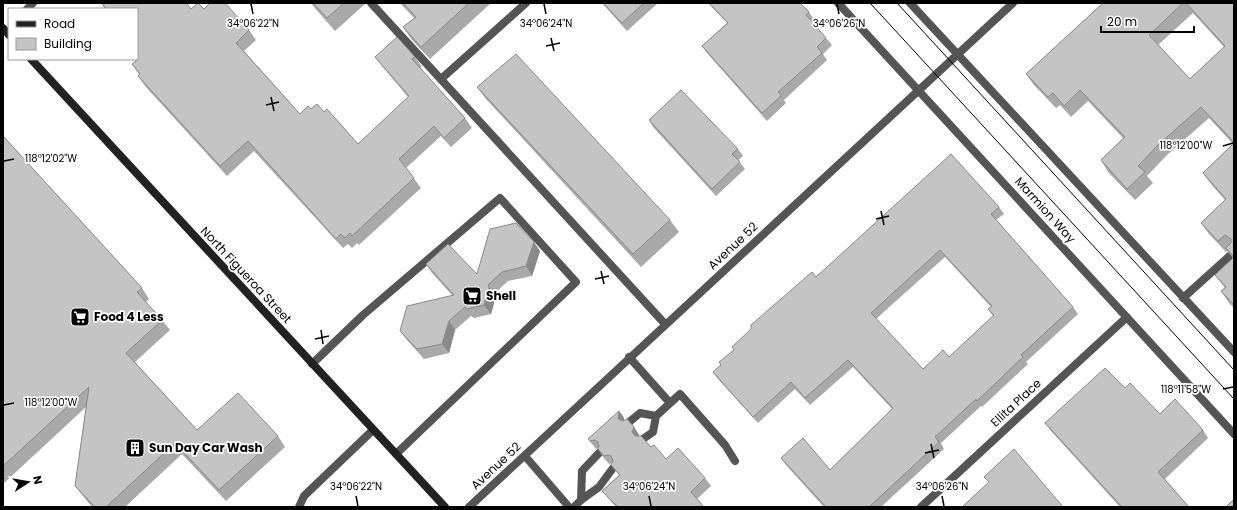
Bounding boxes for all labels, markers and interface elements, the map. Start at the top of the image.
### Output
legend [8,8,138,60]
scale bar [1101,8,1194,34]
text: 20 m [1107,13,1137,30]
text: Road [44,15,75,32]
text: 34°06'22"N [227,16,279,31]
text: 34°06'24"N [520,16,572,31]
text: 34°06'26"N [813,16,865,31]
text: Building [44,35,92,52]
text: 118°12'00"W [1160,138,1213,153]
text: 118°12'02"W [25,151,77,166]
street label: Marmion Way [1011,173,1080,247]
street label: Avenue 52 [704,218,761,273]
street label: North Figueroa Street [197,223,296,327]
supermarket icon: Shell [461,285,483,307]
place label: Shell [486,287,516,304]
supermarket icon: Food 4 Less [69,306,91,328]
place label: Food 4 Less [94,308,164,325]
street label: Ellita Place [987,375,1045,430]
text: 118°11'58"W [1161,382,1211,397]
text: 118°12'00"W [25,395,78,410]
building icon: Sun Day Car Wash [124,437,146,459]
street label: Avenue 52 [467,438,524,493]
place label: Sun Day Car Wash [149,439,263,456]
north arrow [8,462,48,502]
text: N [29,474,46,486]
text: 34°06'22"N [330,479,382,494]
text: 34°06'24"N [623,479,675,494]
text: 34°06'26"N [916,479,968,494]

